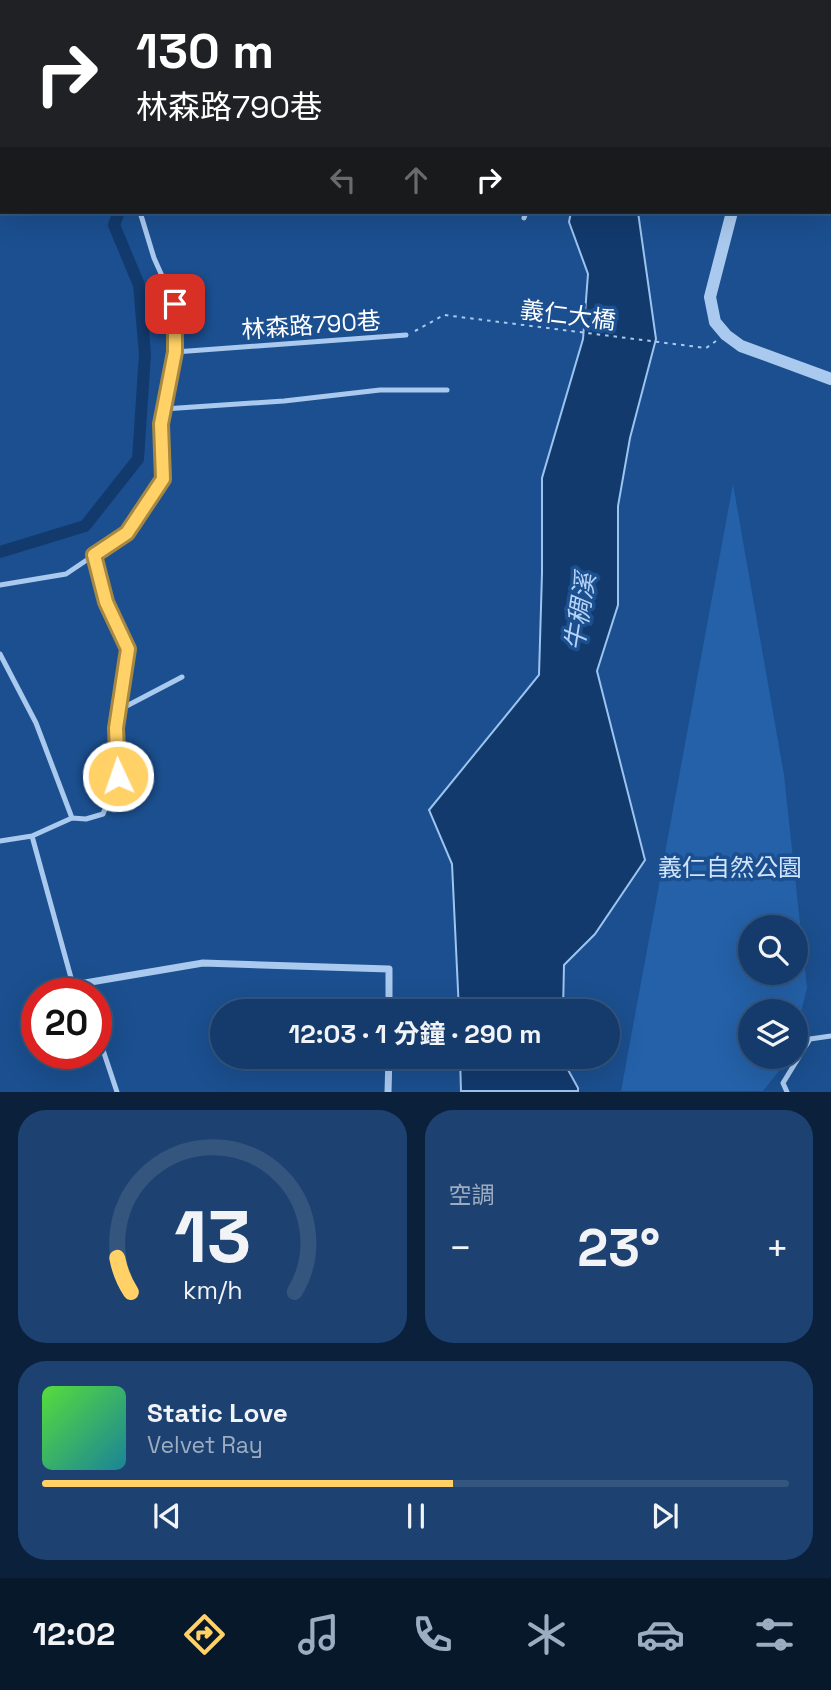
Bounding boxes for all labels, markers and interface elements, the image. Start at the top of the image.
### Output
text: 130 m [136,20,274,82]
icon: right [21,28,112,119]
text: 林森路790巷 [136,87,322,127]
icon: left [324,161,362,199]
icon: ahead [397,161,435,199]
icon: right [470,161,508,199]
pin [145,274,205,334]
icon: arrive [156,285,194,323]
street label: 義仁大橋 [518,294,618,336]
street label: 林森路790巷 [240,305,382,345]
water label: 牛稠溪 [557,567,604,653]
position arrow [81,739,155,813]
park label: 義仁自然公園 [658,852,802,883]
map controls [738,915,808,1069]
button: search [738,915,808,985]
speed limit sign: 20 [21,978,112,1069]
button: layers [738,999,808,1069]
text: 12:03 · 1 分鐘 · 290 m [289,1017,541,1051]
text: 空調 [449,1180,495,1210]
text: 13 [174,1191,251,1284]
text: 23° [577,1215,660,1281]
text: − [449,1224,472,1272]
text: + [765,1224,789,1272]
text: km/h [182,1274,242,1306]
text: Static Love [147,1396,288,1430]
text: Velvet Ray [147,1430,263,1460]
icon: previous [148,1497,186,1535]
icon: pause [397,1497,435,1535]
icon: next [646,1497,684,1535]
icon: directions [180,1610,229,1659]
icon: music [294,1610,343,1659]
icon: phone [408,1610,457,1659]
icon: climate [522,1610,571,1659]
icon: car [636,1610,685,1659]
icon: filters [750,1610,799,1659]
text: 12:02 [32,1614,115,1654]

